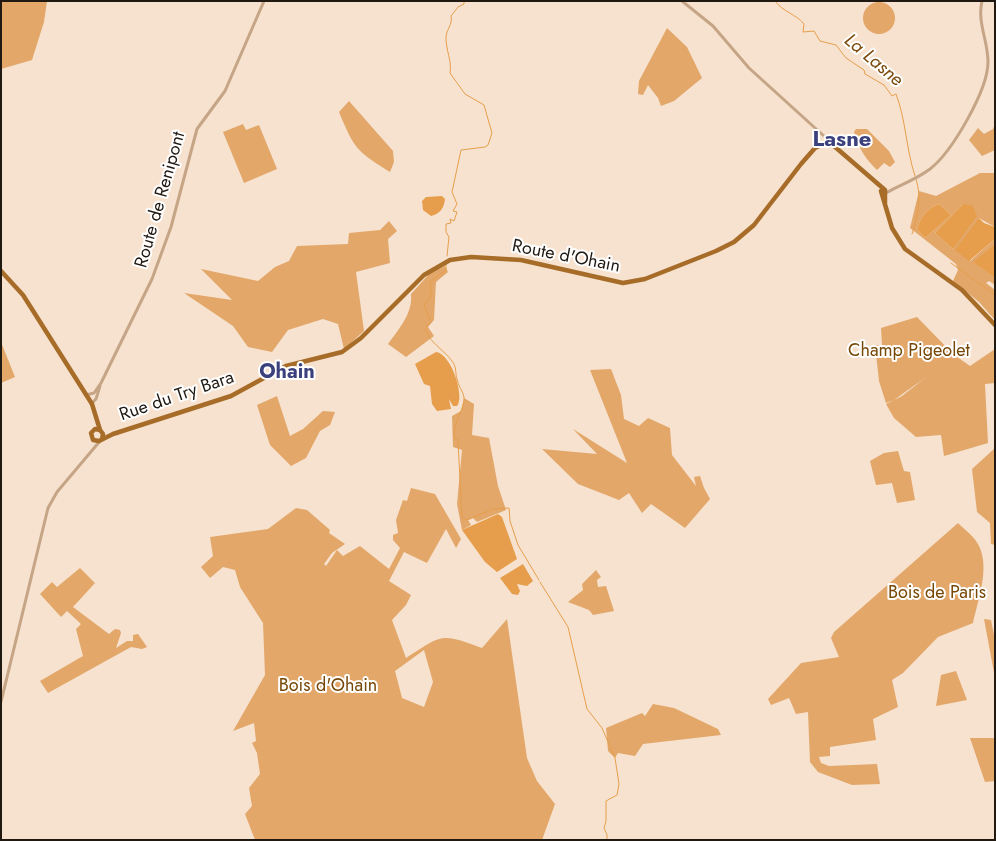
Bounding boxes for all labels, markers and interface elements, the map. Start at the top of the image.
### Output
water label: La Lasne [839,30,907,92]
district label: Lasne [813,128,871,154]
street label: Route de Renipont [131,129,191,271]
street label: Route d'Ohain [510,236,622,278]
park label: Champ Pigeolet [848,341,970,363]
district label: Ohain [259,361,315,385]
street label: Rue du Try Bara [117,367,237,427]
park label: Bois de Paris [888,583,986,605]
park label: Bois d'Ohain [279,676,377,698]

